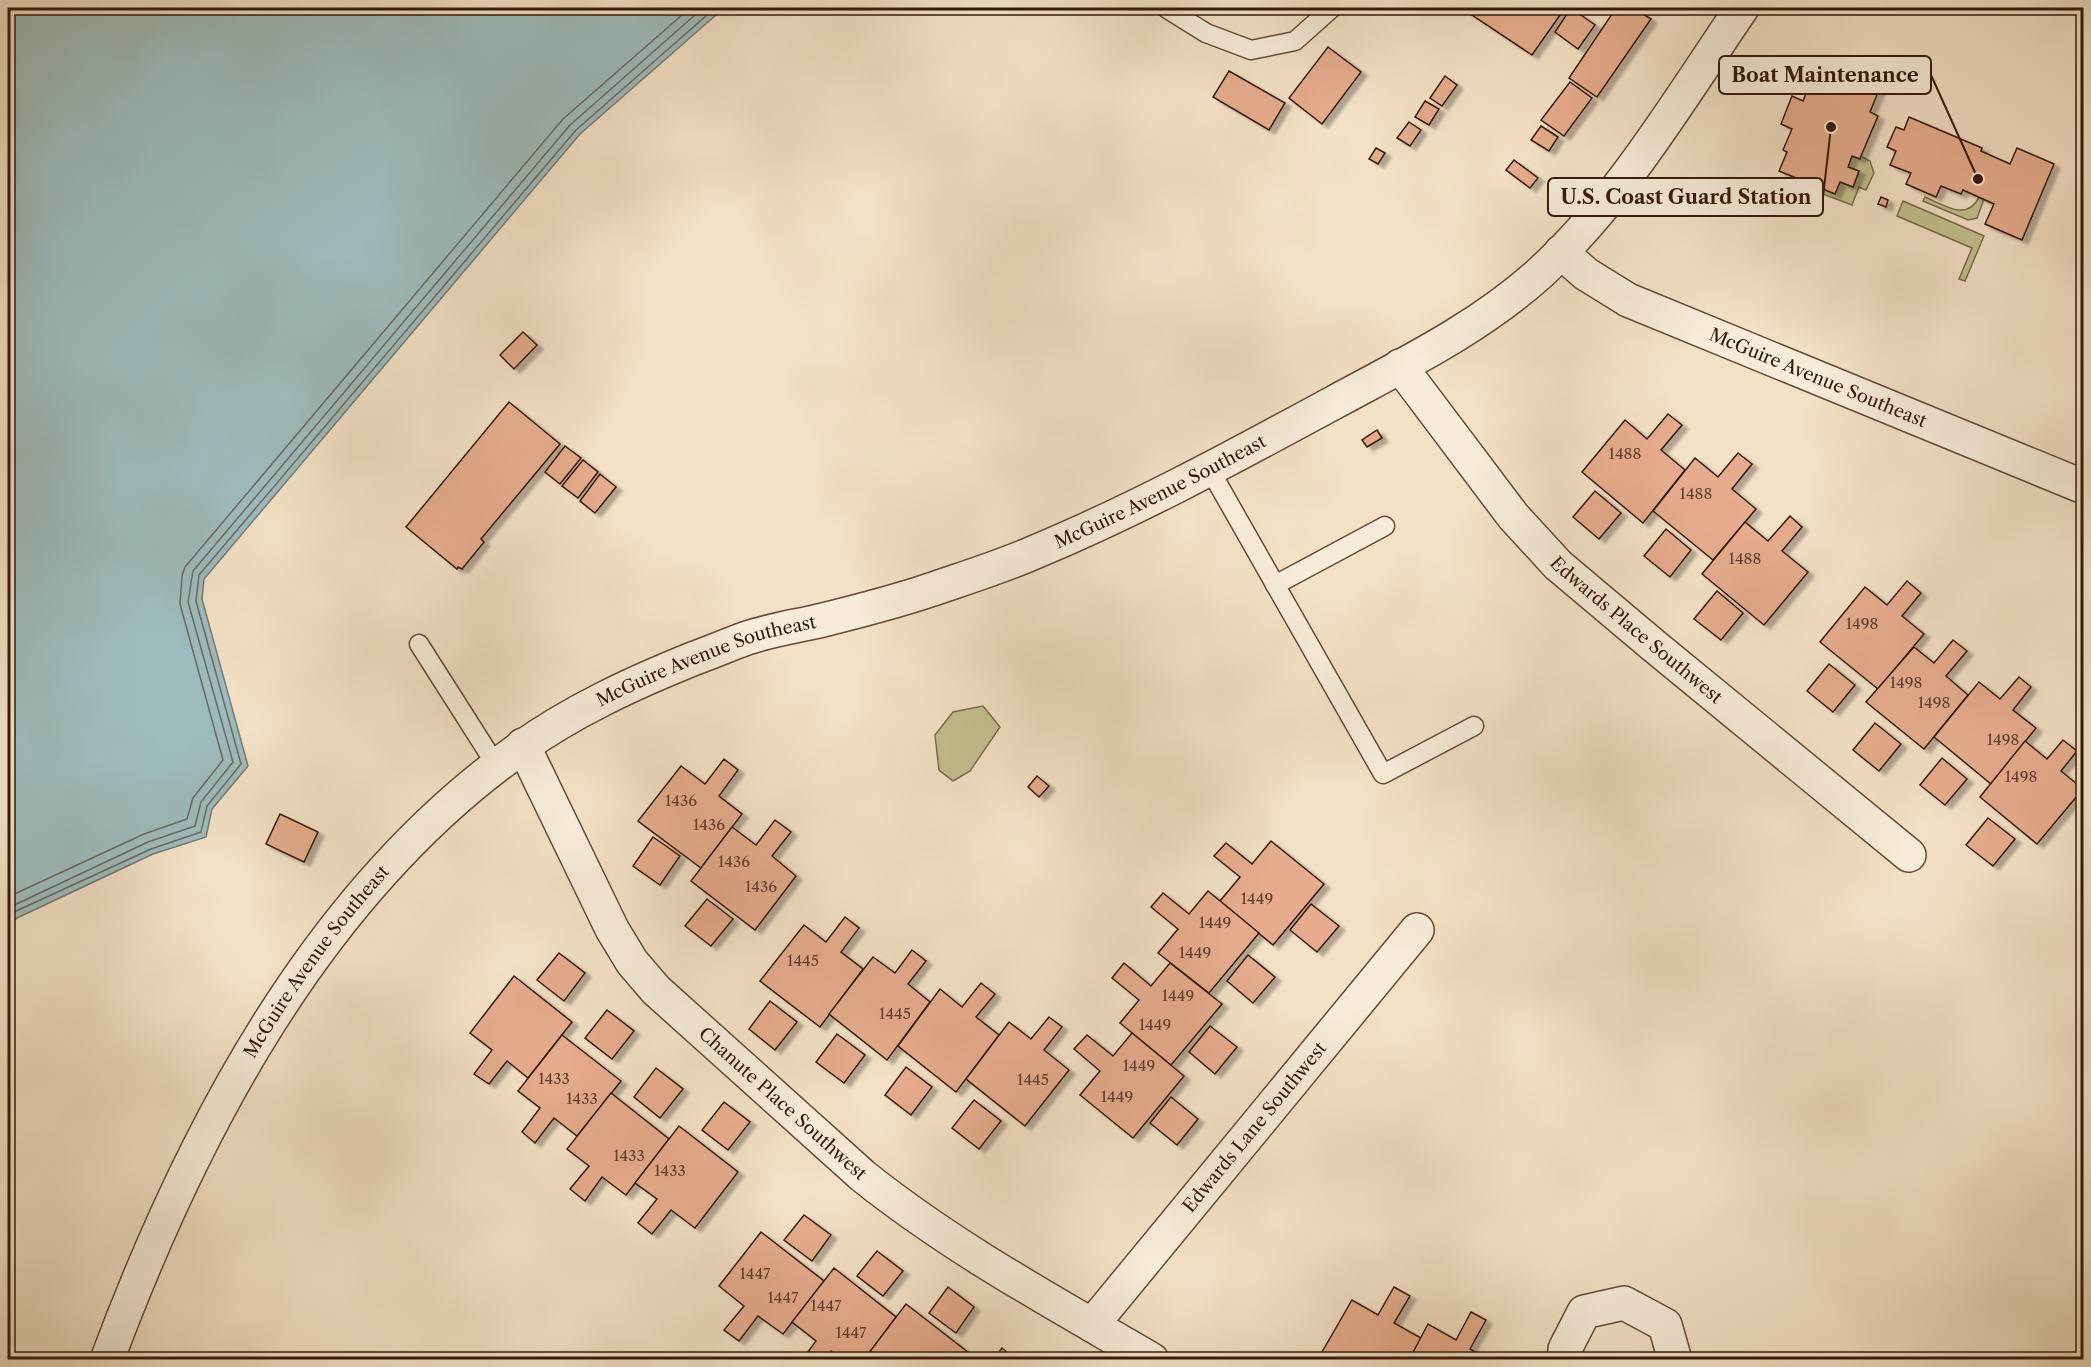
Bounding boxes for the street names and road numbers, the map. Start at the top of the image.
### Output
street label: McGuire Avenue Southeast [1706,324,1930,433]
street label: McGuire Avenue Southeast [1051,430,1270,553]
street label: Edwards Place Southwest [1545,552,1727,709]
street label: McGuire Avenue Southeast [593,611,819,712]
street label: McGuire Avenue Southeast [239,861,394,1062]
street label: Chanute Place Southwest [694,1023,872,1185]
street label: Edwards Lane Southwest [1178,1037,1332,1217]

